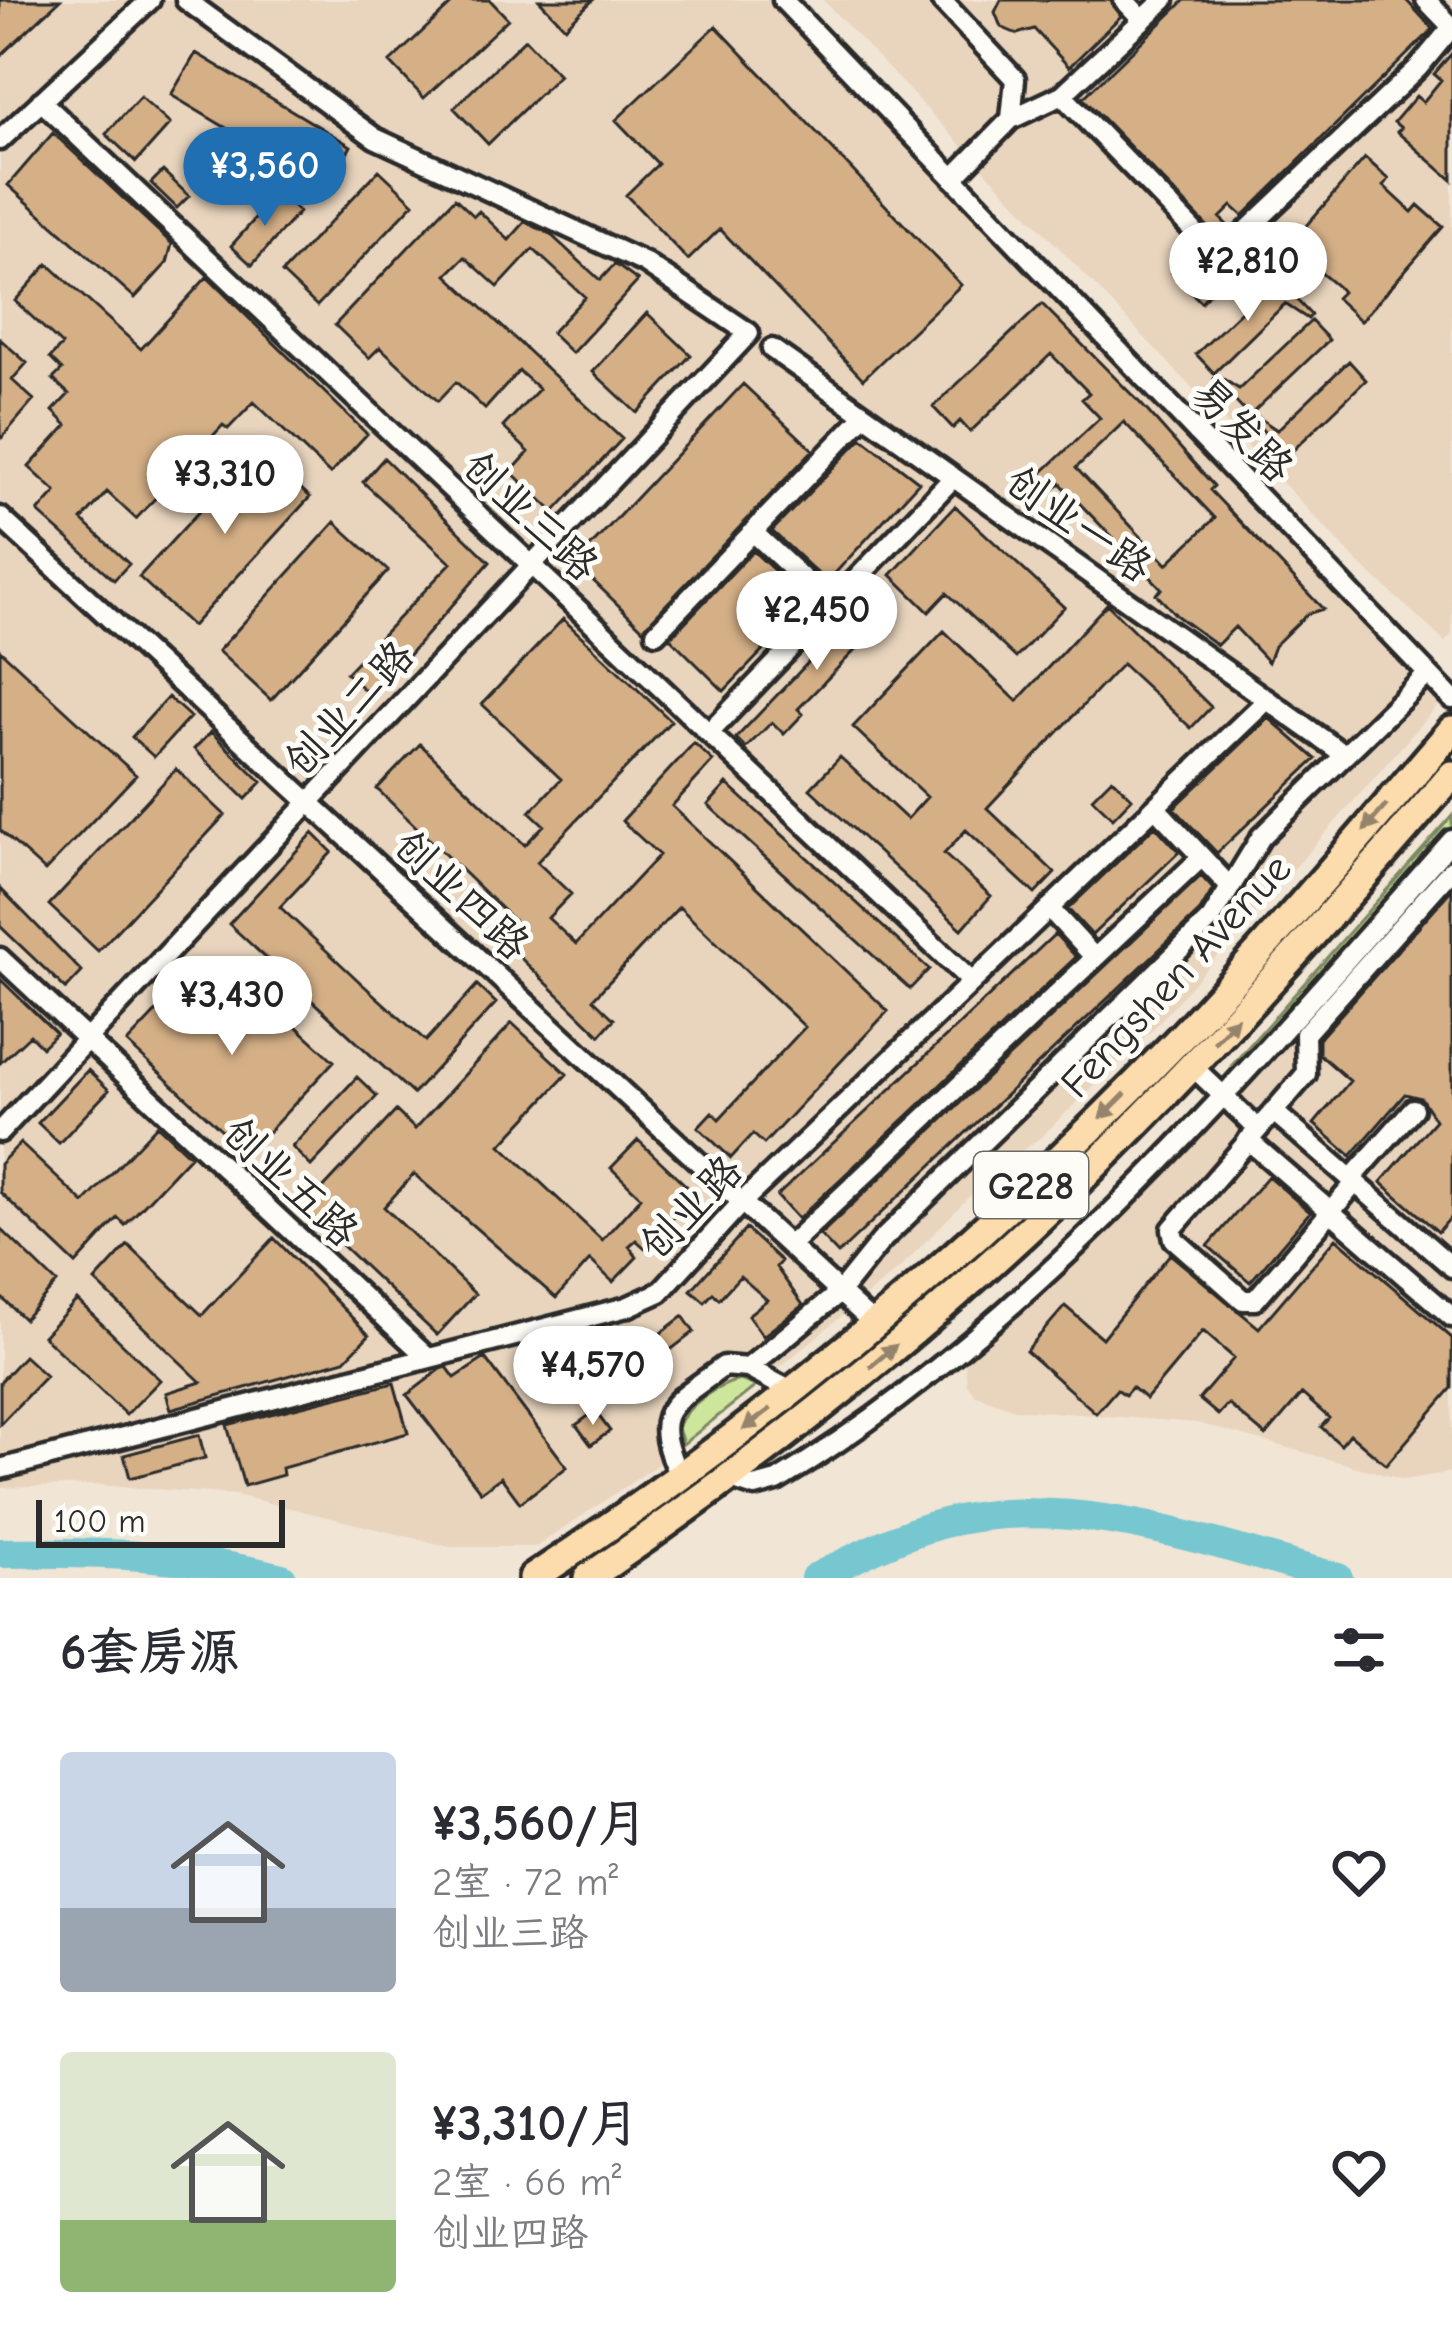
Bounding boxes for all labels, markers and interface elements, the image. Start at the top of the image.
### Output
pin: ¥3,560 [167,127,363,229]
text: ¥3,560 [210,143,320,188]
pin: ¥2,810 [1150,222,1346,324]
text: ¥2,810 [1196,238,1300,283]
street label: 易发路 [1181,368,1303,492]
pin: ¥3,310 [127,435,323,537]
street label: 创业三路 [452,441,608,591]
text: ¥3,310 [174,451,276,496]
street label: 创业一路 [995,456,1161,592]
pin: ¥2,450 [719,571,915,673]
text: ¥2,450 [763,587,871,632]
street label: 创业二路 [274,631,424,787]
one-way arrow [1363,803,1389,833]
street label: 创业四路 [383,820,539,970]
street label: Fengshen Avenue [1051,844,1301,1108]
pin: ¥3,430 [134,956,330,1058]
text: ¥3,430 [179,972,285,1017]
one-way arrow [1212,1015,1239,1044]
one-way arrow [1099,1092,1127,1120]
street label: 创业五路 [212,1107,368,1257]
street label: 创业路 [630,1146,752,1270]
road number: G228 [974,1152,1088,1218]
pin: ¥4,570 [495,1326,691,1428]
text: ¥4,570 [540,1342,646,1387]
one-way arrow [868,1344,898,1370]
one-way arrow [742,1407,773,1431]
scale bar [36,1494,285,1547]
text: 100 m [54,1502,146,1540]
icon: filters [1326,1617,1392,1683]
text: 6套房源 [60,1623,240,1682]
text: ¥3,560/月 [432,1794,648,1853]
icon: home [156,1800,300,1944]
icon: heart [1326,1839,1392,1905]
text: 2室 · 72 m² [432,1860,618,1905]
text: 创业三路 [432,1911,588,1956]
text: ¥3,310/月 [432,2094,640,2153]
icon: home [156,2100,300,2244]
icon: heart [1326,2139,1392,2205]
text: 2室 · 66 m² [432,2160,622,2205]
text: 创业四路 [432,2211,588,2256]

